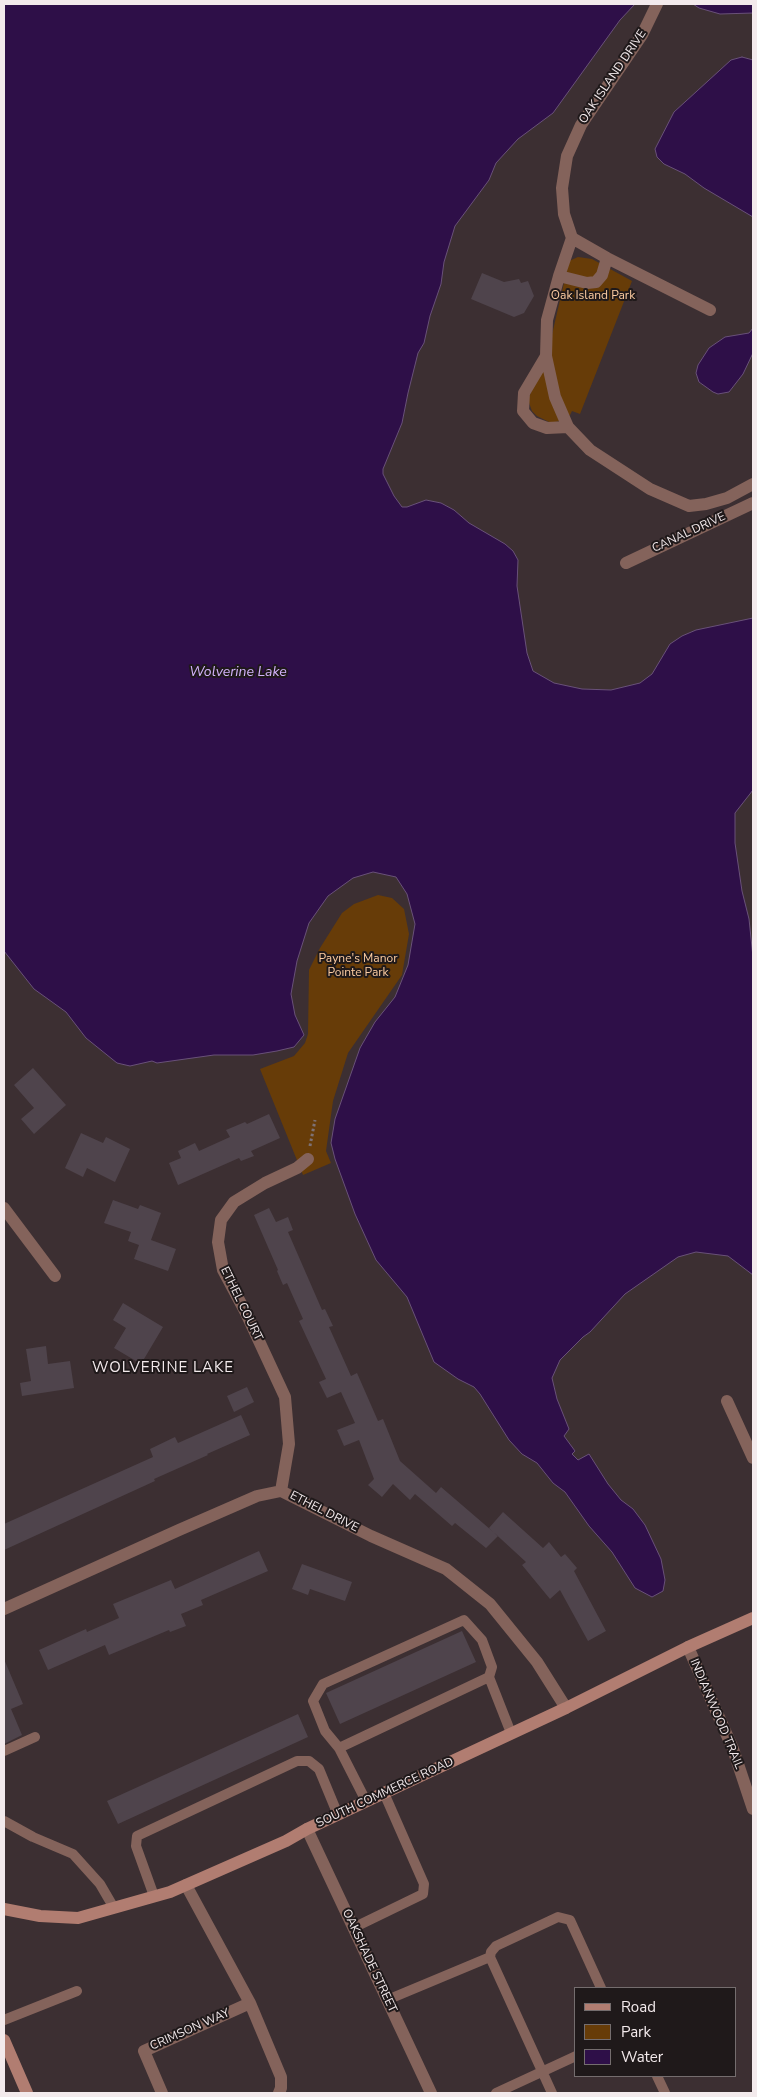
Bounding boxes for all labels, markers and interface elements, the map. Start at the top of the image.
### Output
street label: OAK ISLAND DRIVE [576,27,650,127]
park label: Oak Island Park [551,289,635,303]
street label: CANAL DRIVE [650,510,728,556]
water label: Wolverine Lake [189,665,287,681]
park label: Payne's Manor Pointe Park [319,952,397,980]
street label: ETHEL COURT [217,1265,265,1343]
district label: WOLVERINE LAKE [90,1359,236,1377]
street label: ETHEL DRIVE [287,1489,361,1535]
street label: INDIANWOOD TRAIL [686,1657,746,1771]
street label: SOUTH COMMERCE ROAD [314,1755,456,1831]
street label: OAKSHADE STREET [339,1907,399,2015]
legend [574,1987,737,2077]
text: Road [621,1997,656,2017]
street label: CRIMSON WAY [148,2006,232,2054]
text: Park [621,2022,651,2042]
text: Water [621,2047,663,2067]

